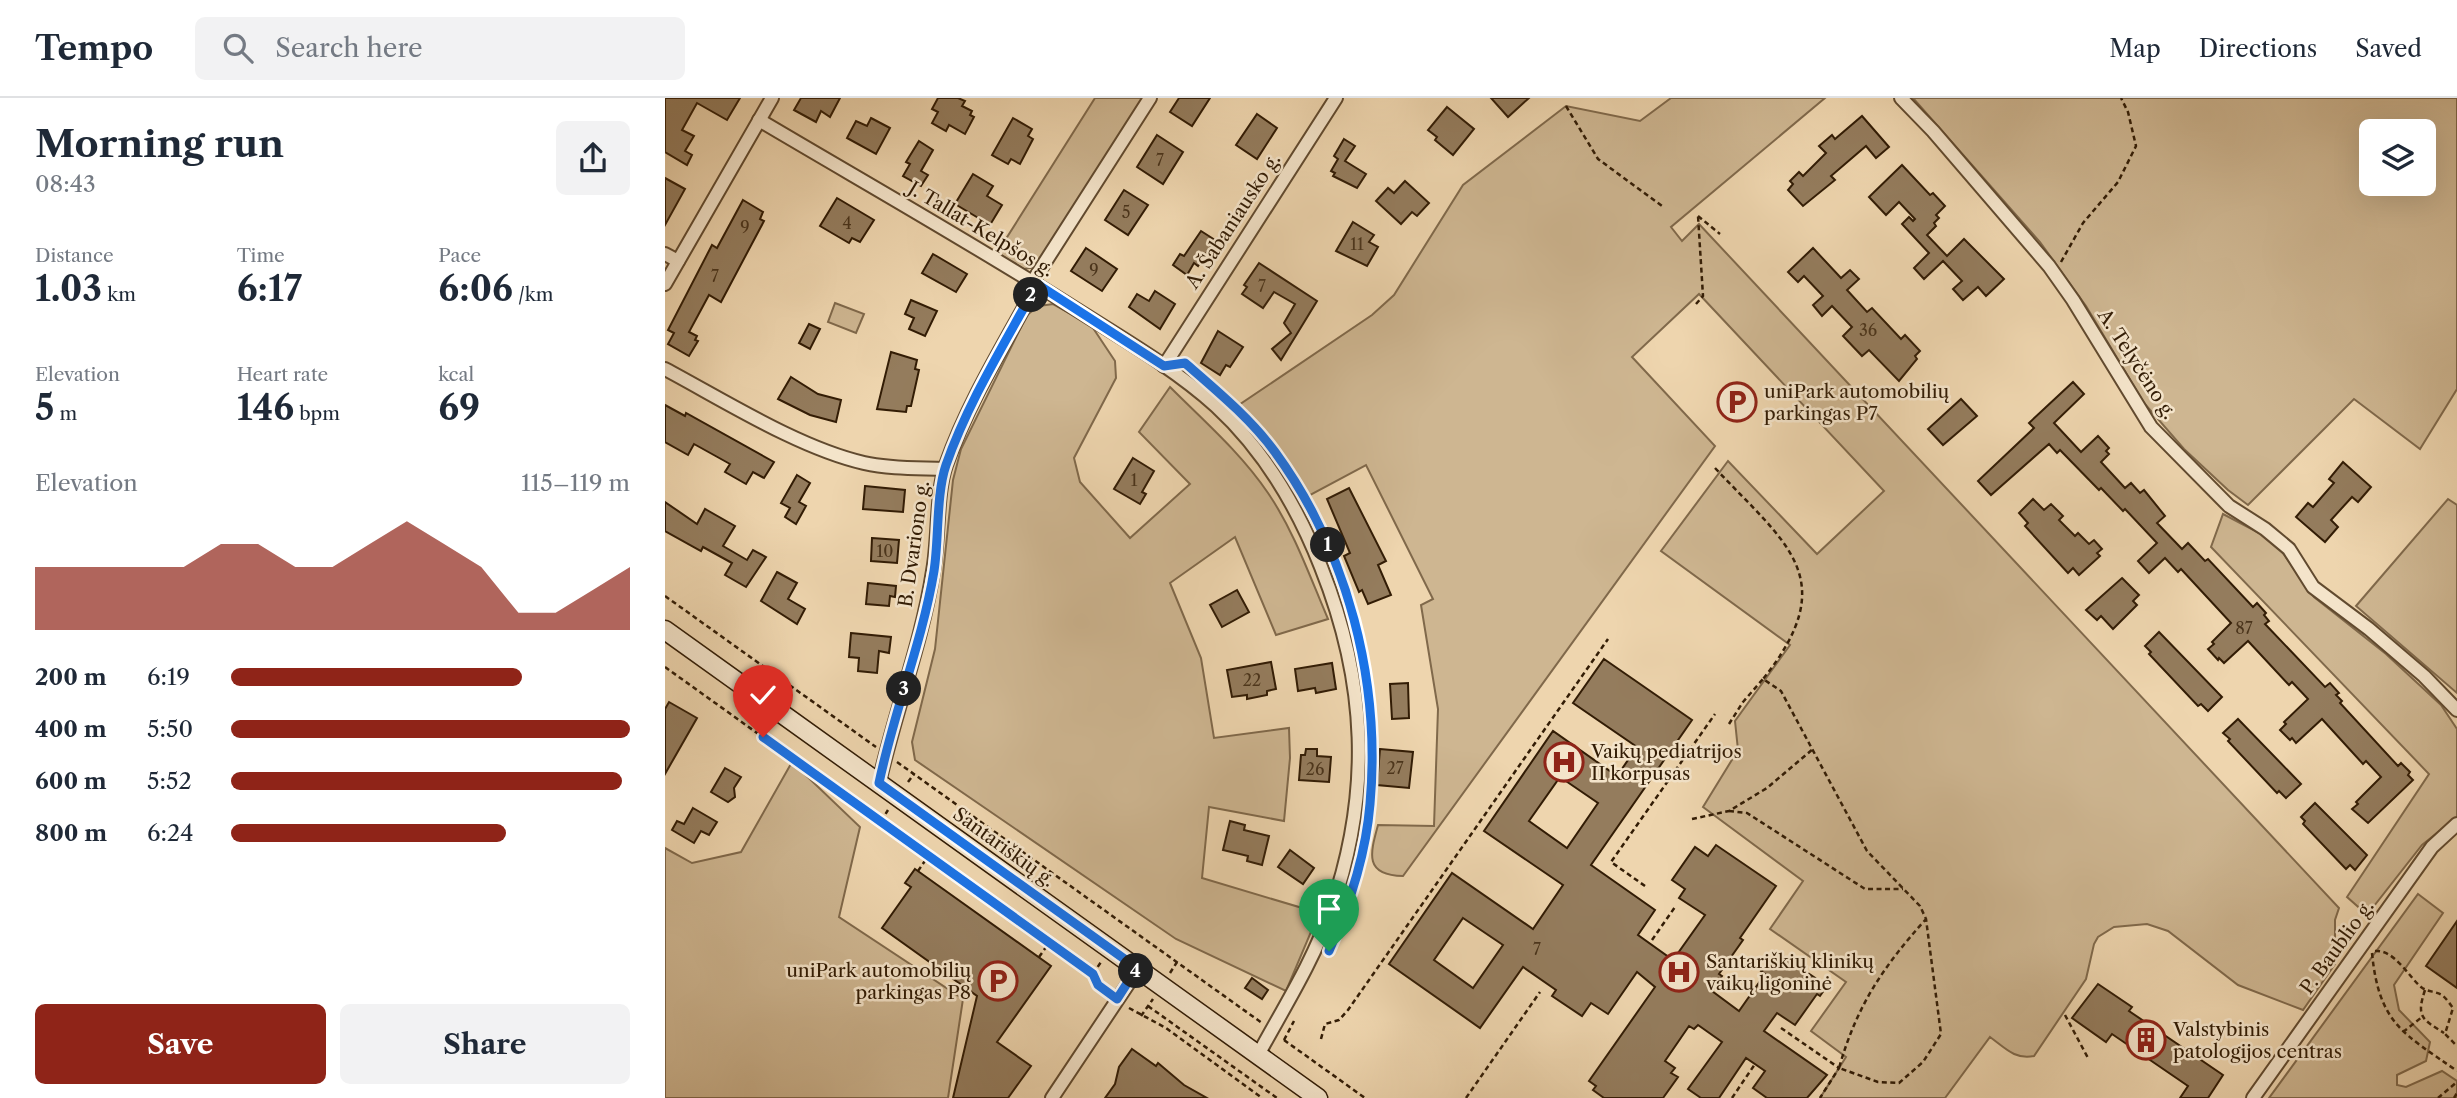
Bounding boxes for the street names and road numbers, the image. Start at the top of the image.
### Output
street label: A. Šabaniausko g. [1179,149,1285,294]
street label: J. Tallat-Kelpšos g. [901,175,1058,282]
street label: A. Telyčėno g. [2092,304,2181,423]
street label: B. Dvariono g. [894,479,934,609]
street label: Santariškių g. [949,802,1059,892]
street label: P. Baublio g. [2295,895,2379,999]

